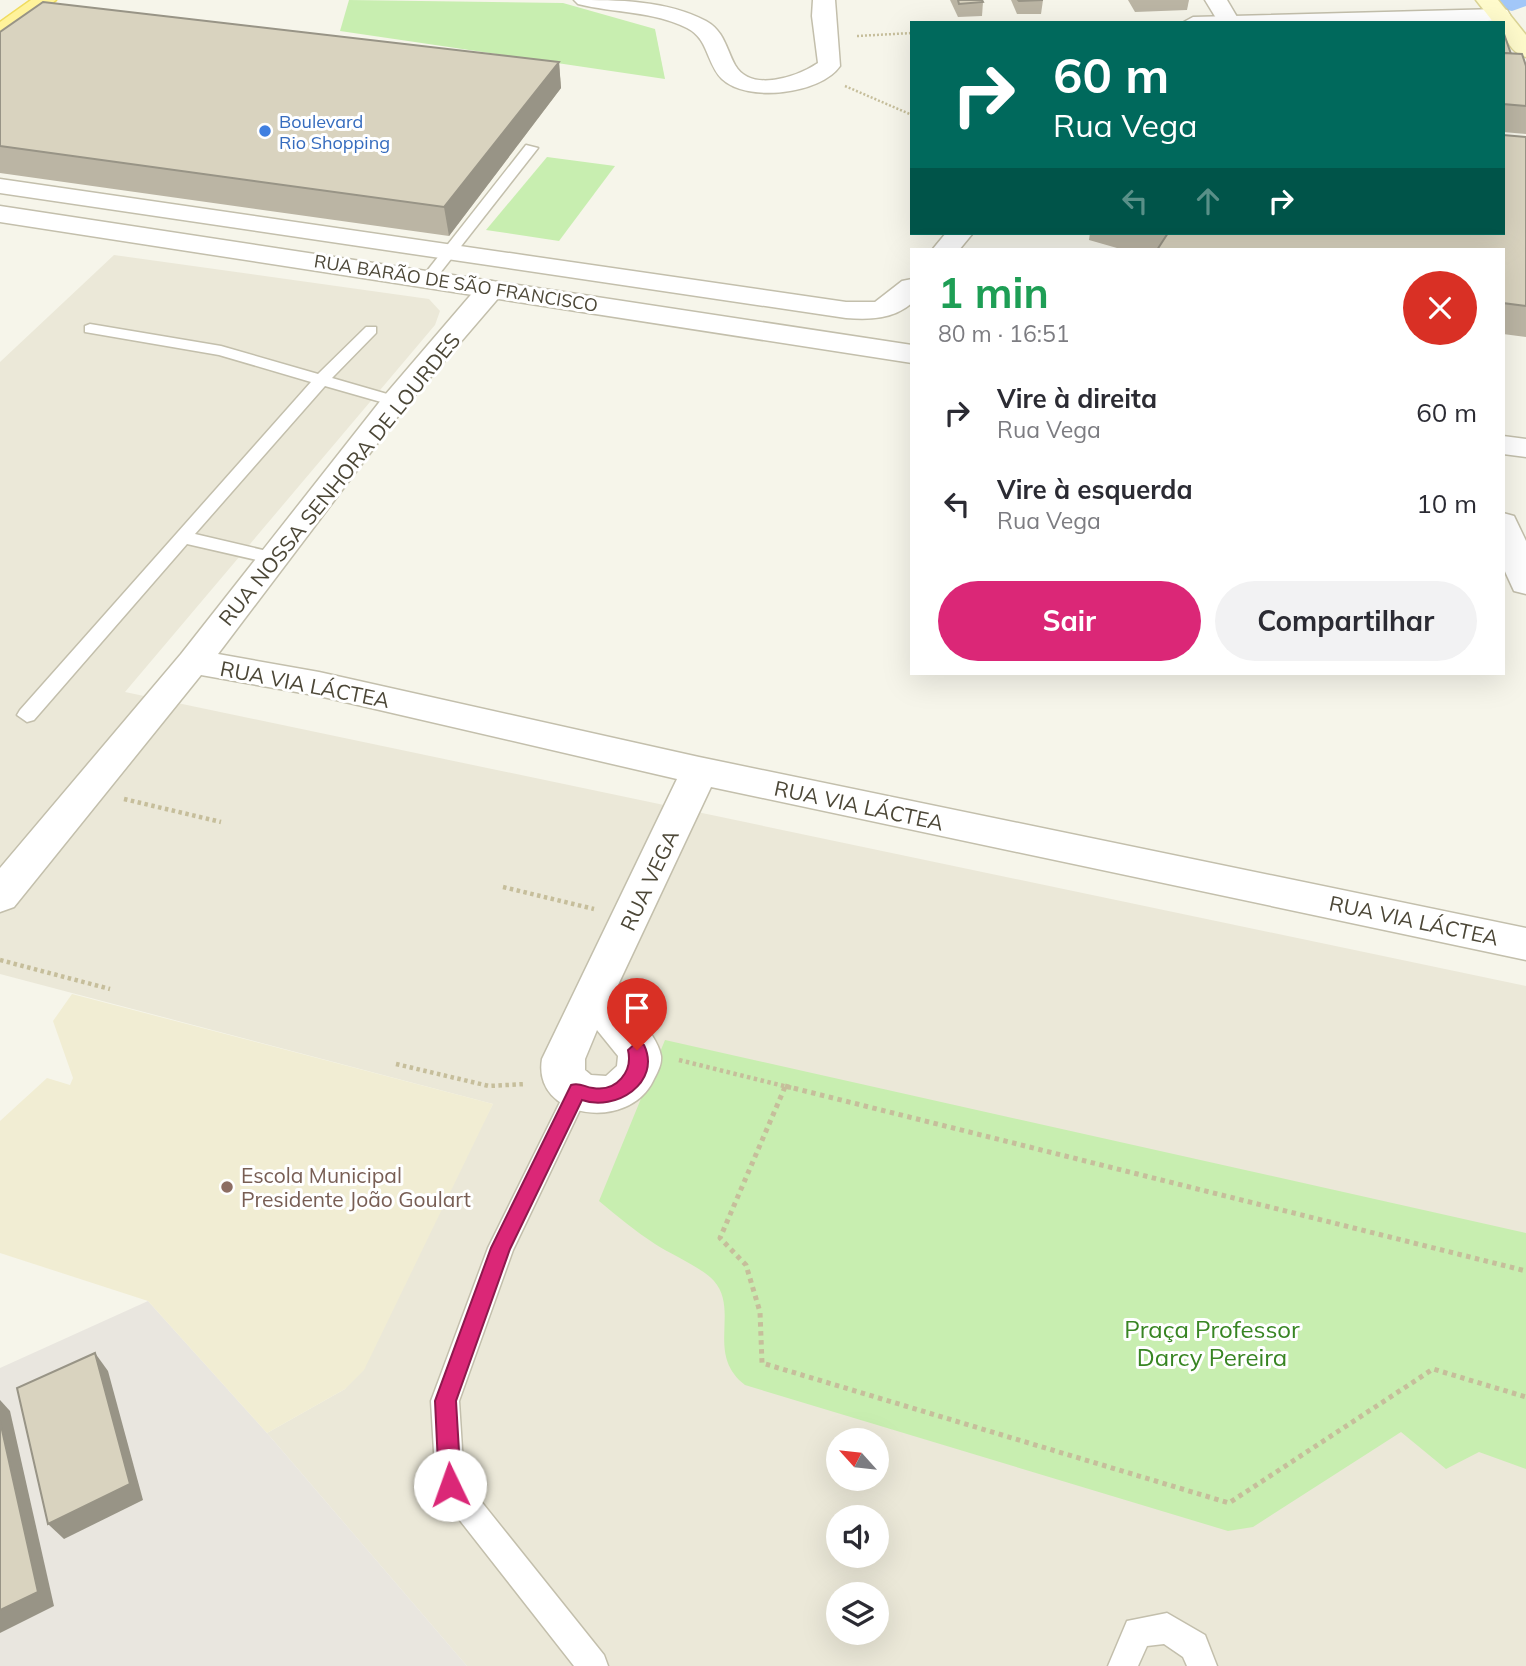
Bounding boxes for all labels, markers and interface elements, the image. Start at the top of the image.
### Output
text: 60 m [1053,44,1169,105]
icon: right [938,49,1029,140]
text: Rua Vega [1053,105,1198,145]
place label: Boulevard Rio Shopping [279,110,390,154]
marker: Boulevard Rio Shopping [257,123,273,139]
icon: left [1116,182,1154,220]
icon: ahead [1189,182,1227,220]
icon: right [1262,182,1300,220]
street label: RUA BARÃO DE SÃO FRANCISCO [312,249,600,317]
text: 1 min [938,266,1049,319]
button: close [1403,271,1477,345]
text: 80 m · 16:51 [938,319,1070,348]
street label: RUA NOSSA SENHORA DE LOURDES [213,327,465,631]
text: Vire à direita [997,382,1157,415]
icon: right [938,394,976,432]
text: 60 m [1416,396,1477,429]
text: Rua Vega [997,415,1101,444]
text: Vire à esquerda [997,473,1193,506]
icon: left [938,485,976,523]
text: 10 m [1416,487,1477,520]
text: Rua Vega [997,506,1101,535]
button: Sair [938,581,1201,661]
button: Compartilhar [1215,581,1477,661]
street label: RUA VIA LÁCTEA [218,655,393,713]
street label: RUA VIA LÁCTEA [772,774,946,836]
street label: RUA VEGA [614,825,684,935]
street label: RUA VIA LÁCTEA [1327,889,1501,951]
pin [607,978,667,1050]
icon: arrive [618,989,656,1027]
place label: Escola Municipal Presidente João Goulart [241,1162,471,1212]
marker: Escola Municipal Presidente João Goulart [219,1179,235,1195]
park label: Praça Professor Darcy Pereira [1124,1314,1300,1372]
north arrow [826,1428,889,1491]
map controls [826,1428,889,1645]
position arrow [413,1448,487,1522]
button: sound [826,1505,889,1568]
button: layers [826,1582,889,1645]

